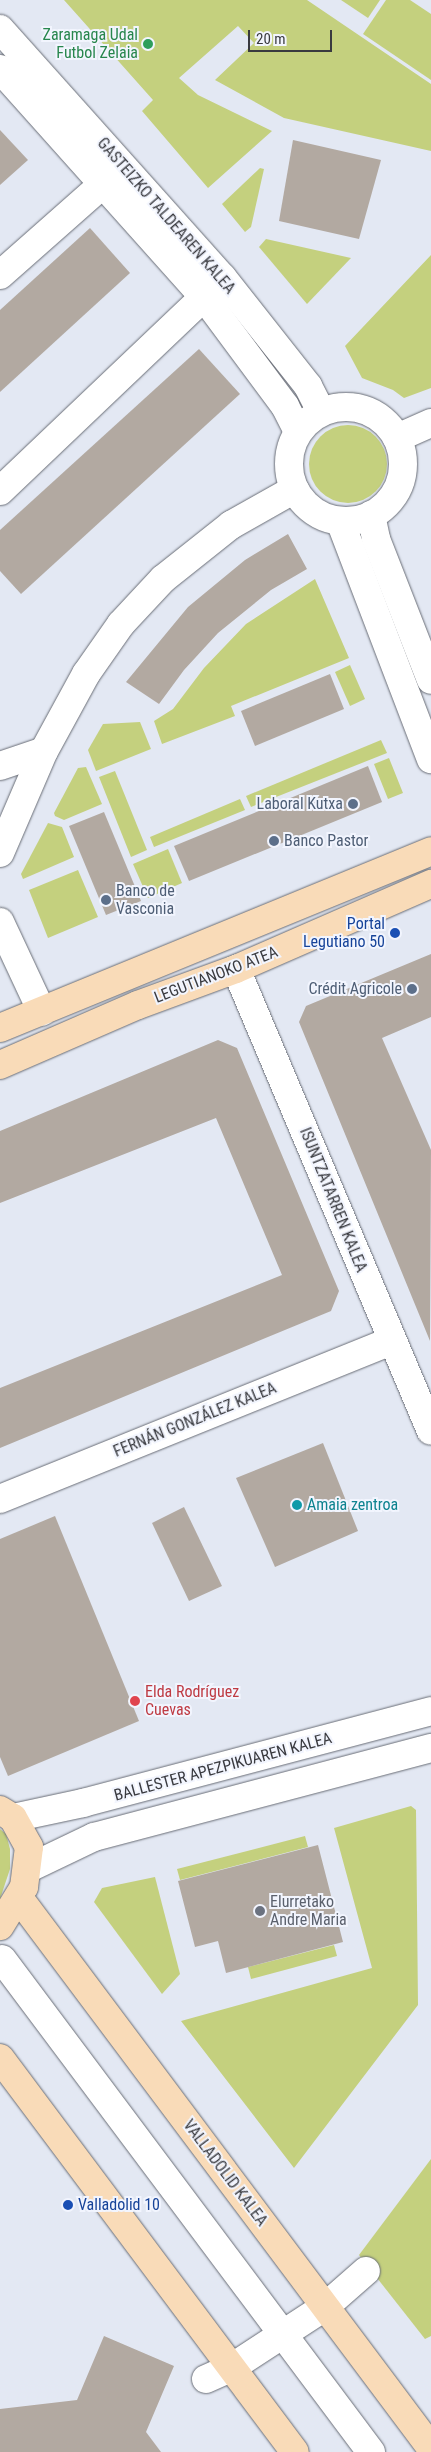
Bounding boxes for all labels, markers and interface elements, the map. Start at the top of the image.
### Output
scale bar [251,20,335,52]
place label: Zaramaga Udal Futbol Zelaia [43,25,138,63]
text: 20 m [256,30,286,48]
marker: Zaramaga Udal Futbol Zelaia [142,38,154,50]
street label: GASTEIZKO TALDEAREN KALEA [93,134,239,298]
place label: Laboral Kutxa [257,794,343,814]
marker: Laboral Kutxa [347,798,359,810]
place label: Banco Pastor [284,831,368,851]
marker: Banco Pastor [268,835,280,847]
place label: Banco de Vasconia [116,881,175,919]
marker: Banco de Vasconia [100,894,112,906]
place label: Portal Legutiano 50 [303,914,385,952]
marker: Portal Legutiano 50 [389,927,401,939]
street label: LEGUTIANOKO ATEA [152,943,280,1007]
place label: Crédit Agricole [308,979,402,999]
marker: Crédit Agricole [406,983,418,995]
street label: ISUNTZATARREN KALEA [295,1125,371,1275]
street label: FERNÁN GONZÁLEZ KALEA [111,1379,279,1461]
place label: Amaia zentroa [307,1495,398,1515]
marker: Amaia zentroa [291,1499,303,1511]
place label: Elda Rodríguez Cuevas [145,1682,239,1720]
marker: Elda Rodríguez Cuevas [129,1695,141,1707]
street label: BALLESTER APEZPIKUAREN KALEA [112,1729,334,1805]
place label: Elurretako Andre Maria [270,1892,347,1930]
marker: Elurretako Andre Maria [254,1905,266,1917]
street label: VALLADOLID KALEA [179,2116,271,2230]
place label: Valladolid 10 [78,2195,160,2215]
marker: Valladolid 10 [62,2199,74,2211]

